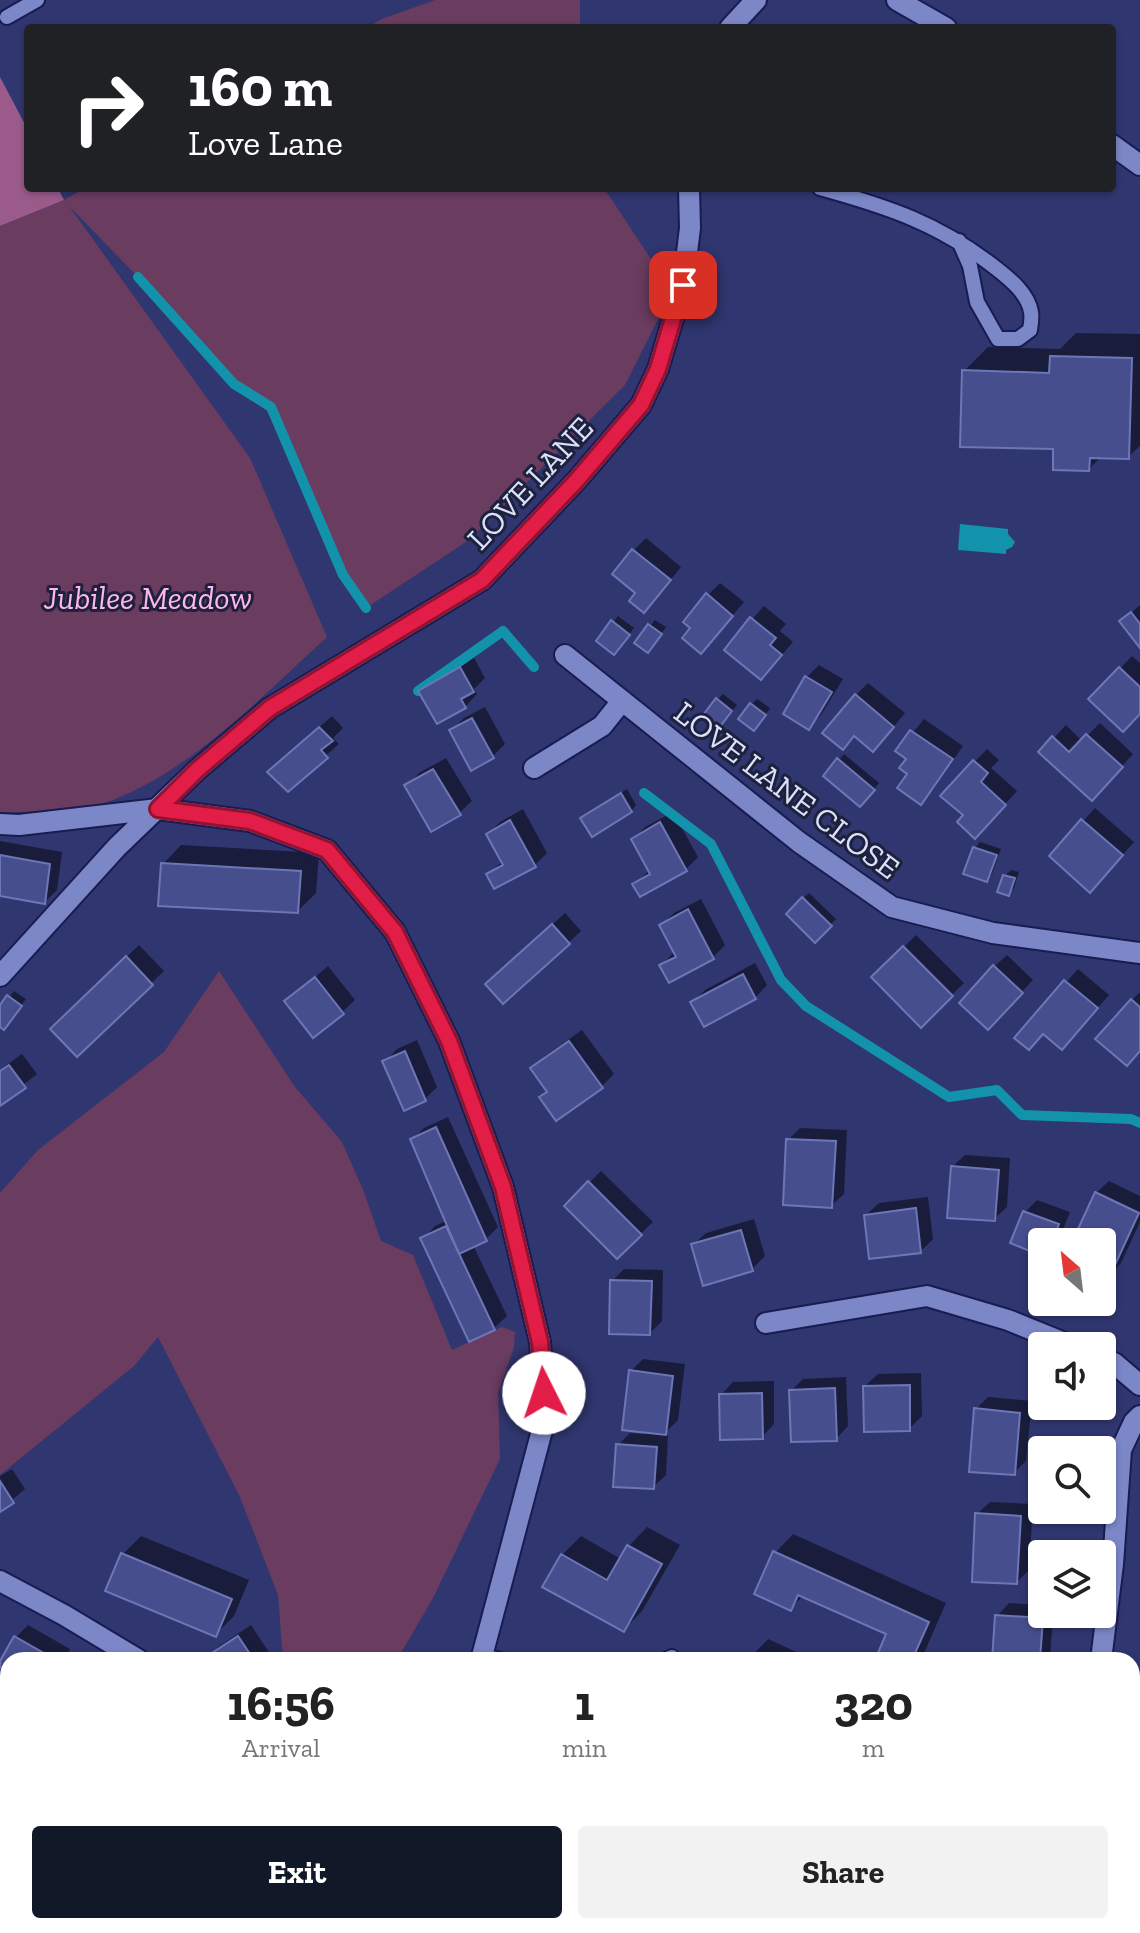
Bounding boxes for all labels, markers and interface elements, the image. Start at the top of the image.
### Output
text: 160 m [188,53,332,120]
icon: right [56,56,160,160]
text: Love Lane [188,121,343,164]
pin [649,251,717,319]
icon: arrive [661,263,705,307]
street label: LOVE LANE [459,409,601,557]
park label: Jubilee Meadow [43,579,252,617]
street label: LOVE LANE CLOSE [667,693,907,887]
north arrow [1028,1228,1116,1316]
map controls [1028,1228,1116,1628]
button: sound [1028,1332,1116,1420]
position arrow [502,1351,586,1435]
button: search [1028,1436,1116,1524]
button: layers [1028,1540,1116,1628]
text: 16:56 [227,1675,335,1732]
text: 1 [575,1675,594,1732]
text: 320 [834,1675,913,1732]
text: Arrival [242,1732,320,1764]
text: min [562,1732,607,1764]
text: m [862,1732,885,1764]
button: Exit [32,1826,562,1918]
button: Share [578,1826,1108,1918]

